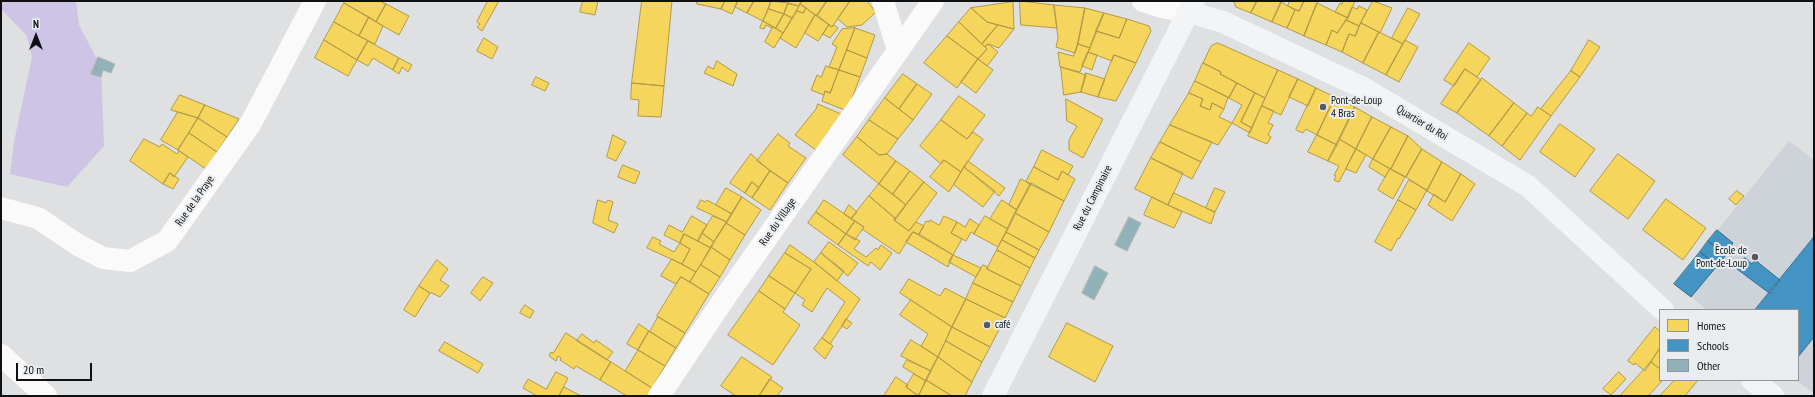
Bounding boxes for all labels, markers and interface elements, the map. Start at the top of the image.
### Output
north arrow [16,16,56,56]
text: N [33,17,39,31]
place label: Pont-de-Loup 4 Bras [1331,94,1382,120]
marker: Pont-de-Loup 4 Bras [1318,102,1328,112]
street label: Quartier du Roi [1394,102,1450,144]
street label: Rue du Campinaire [1071,163,1115,233]
street label: Rue de la Praye [173,173,217,229]
street label: Rue du Village [757,196,799,248]
place label: Ècole de Pont-de-Loup [1696,244,1747,270]
marker: Ècole de Pont-de-Loup [1750,252,1760,262]
legend [1659,309,1799,381]
place label: café [995,318,1011,332]
text: Homes [1697,318,1725,333]
marker: café [982,320,992,330]
text: Schools [1697,338,1729,353]
scale bar [18,355,94,381]
text: Other [1697,358,1720,373]
text: 20 m [23,362,44,377]

